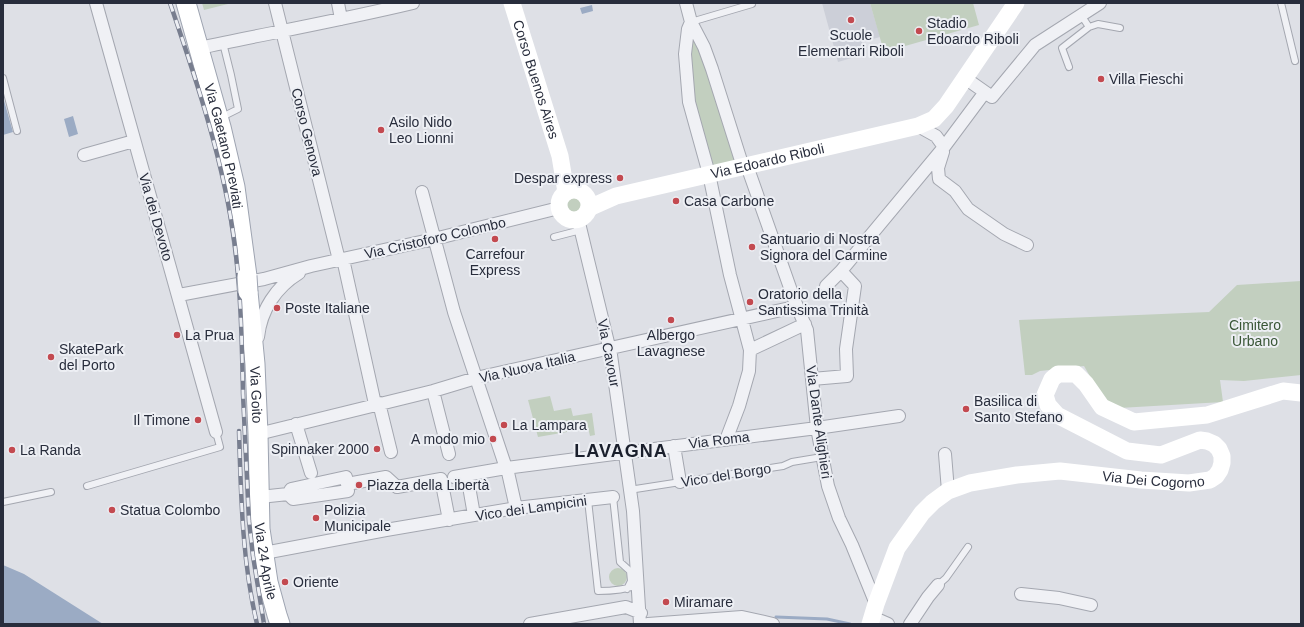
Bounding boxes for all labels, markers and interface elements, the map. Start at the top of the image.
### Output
marker: Scuole Elementari Riboli [846,15,856,25]
place label: Stadio Edoardo Riboli [927,15,1019,47]
street label: Corso Buenos Aires [510,18,562,141]
marker: Stadio Edoardo Riboli [914,26,924,36]
place label: Scuole Elementari Riboli [798,27,904,59]
place label: Villa Fieschi [1109,71,1183,87]
marker: Villa Fieschi [1096,74,1106,84]
street label: Via Gaetano Previati [201,82,246,210]
street label: Corso Genova [288,86,326,178]
place label: Asilo Nido Leo Lionni [389,114,454,146]
marker: Asilo Nido Leo Lionni [376,125,386,135]
street label: Via Edoardo Riboli [709,140,826,182]
place label: Despar express [514,170,612,186]
street label: Via dei Devoto [136,171,176,263]
marker: Despar express [615,173,625,183]
place label: Casa Carbone [684,193,774,209]
marker: Casa Carbone [671,196,681,206]
street label: Via Cristoforo Colombo [363,214,507,262]
place label: Santuario di Nostra Signora del Carmine [760,231,888,263]
marker: Carrefour Express [490,234,500,244]
marker: Santuario di Nostra Signora del Carmine [747,242,757,252]
place label: Carrefour Express [465,246,525,278]
place label: Oratorio della Santissima Trinità [758,286,869,318]
marker: Oratorio della Santissima Trinità [745,297,755,307]
place label: Poste Italiane [285,300,370,316]
marker: Poste Italiane [272,303,282,313]
marker: Albergo Lavagnese [666,315,676,325]
park label: Cimitero Urbano [1229,317,1281,349]
street label: Via Cavour [595,318,623,389]
place label: La Prua [185,327,234,343]
place label: Albergo Lavagnese [637,327,705,359]
marker: La Prua [172,330,182,340]
place label: SkatePark del Porto [59,341,125,373]
street label: Via Nuova Italia [478,348,577,386]
marker: SkatePark del Porto [46,352,56,362]
street label: Via Dante Alighieri [803,364,835,480]
street label: Via Goito [247,366,266,424]
place label: Basilica di Santo Stefano [974,393,1063,425]
marker: Basilica di Santo Stefano [961,404,971,414]
place label: Il Timone [133,412,190,428]
marker: Il Timone [193,415,203,425]
place label: La Lampara [512,417,587,433]
marker: La Lampara [499,420,509,430]
street label: Via Roma [688,428,751,452]
place label: A modo mio [411,431,485,447]
marker: A modo mio [488,434,498,444]
place label: Spinnaker 2000 [271,441,369,457]
district label: LAVAGNA [574,441,668,461]
place label: La Randa [20,442,81,458]
marker: Spinnaker 2000 [372,444,382,454]
marker: La Randa [7,445,17,455]
street label: Vico del Borgo [680,460,772,490]
street label: Via Dei Cogorno [1101,468,1206,491]
place label: Piazza della Libertà [367,477,489,493]
marker: Piazza della Libertà [354,480,364,490]
street label: Vico dei Lampicini [474,492,588,524]
place label: Statua Colombo [120,502,221,518]
place label: Polizia Municipale [324,502,391,534]
marker: Statua Colombo [107,505,117,515]
marker: Polizia Municipale [311,513,321,523]
street label: Via 24 Aprile [252,522,281,602]
place label: Oriente [293,574,339,590]
marker: Oriente [280,577,290,587]
place label: Miramare [674,594,733,610]
marker: Miramare [661,597,671,607]

